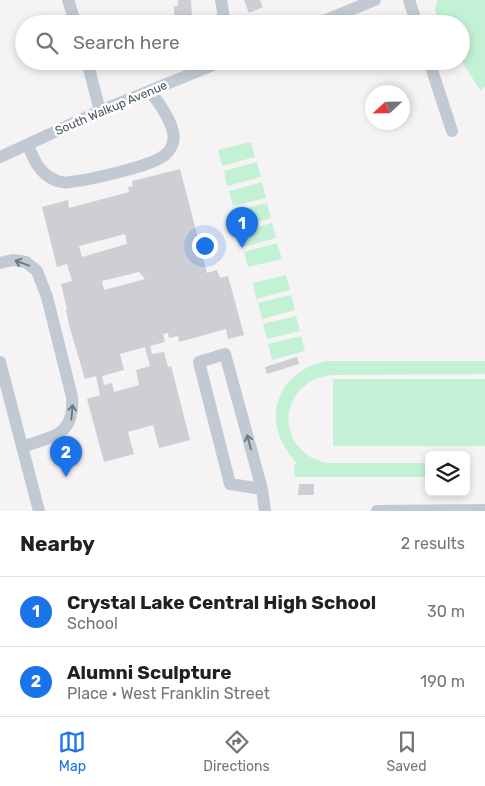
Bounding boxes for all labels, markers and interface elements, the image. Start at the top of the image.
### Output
search box [15,15,470,70]
icon: search [33,29,61,57]
text: Search here [73,31,180,54]
street label: South Walkup Avenue [53,78,169,138]
north arrow [365,85,410,130]
pin: 1 [226,207,258,248]
your location [192,233,218,259]
one-way arrow [15,258,30,267]
one-way arrow [67,404,77,420]
one-way arrow [243,435,253,451]
pin: 2 [50,436,82,477]
map controls [425,451,470,496]
button: layers [425,451,470,496]
text: Nearby [20,531,95,556]
text: 2 results [401,534,465,553]
text: Crystal Lake Central High School [67,591,376,614]
text: 1 [32,602,40,621]
text: 30 m [427,602,465,621]
text: School [67,614,118,633]
text: Alumni Sculpture [67,661,232,684]
text: 2 [31,672,41,691]
text: 190 m [420,672,465,691]
text: Place · West Franklin Street [67,684,270,703]
tab: Map [58,728,86,775]
tab: Directions [203,728,270,775]
tab: Saved [387,728,427,775]

